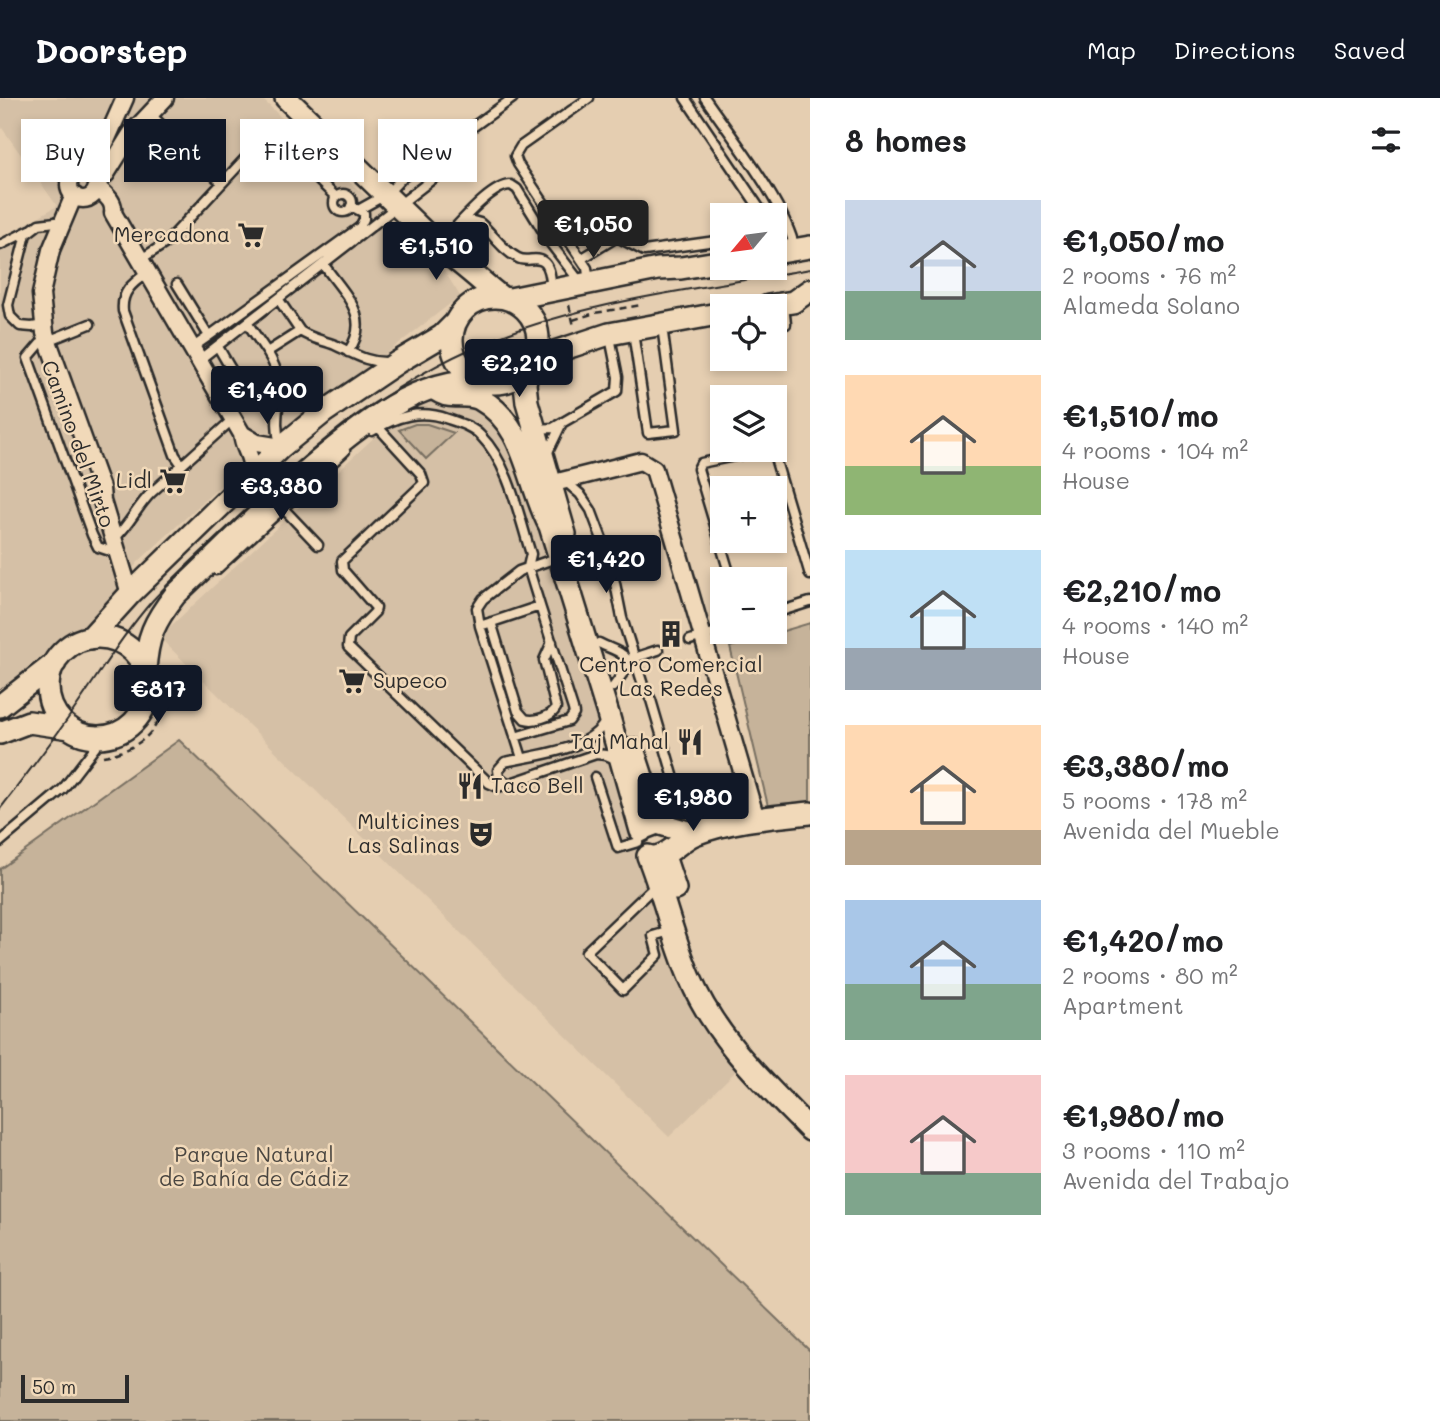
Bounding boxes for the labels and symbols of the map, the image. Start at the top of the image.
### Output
pin: €1,050 [536,200,650,260]
north arrow [710,203,788,280]
place label: Mercadona [114,220,230,247]
supermarket icon: Mercadona [236,220,266,250]
pin: €1,510 [379,222,493,282]
pin: €2,210 [462,340,576,399]
street label: Camino del Mirto [37,356,122,531]
pin: €1,400 [210,366,324,426]
pin: €3,380 [224,462,338,522]
place label: Lidl [116,466,152,493]
supermarket icon: Lidl [158,466,188,496]
pin: €1,420 [549,536,663,595]
building icon: Centro Comercial Las Redes [656,619,686,649]
place label: Centro Comercial Las Redes [579,650,763,701]
pin: €817 [117,666,199,725]
supermarket icon: Supeco [337,666,367,696]
place label: Supeco [373,666,447,693]
place label: Taj Mahal [570,727,669,754]
restaurant icon: Taj Mahal [675,727,705,757]
restaurant icon: Taco Bell [455,771,485,801]
place label: Taco Bell [491,771,584,798]
pin: €1,980 [636,774,750,833]
place label: Multicines Las Salinas [347,807,460,858]
theatre icon: Multicines Las Salinas [466,819,496,849]
park label: Parque Natural de Bahía de Cádiz [159,1140,349,1191]
scale bar [21,1372,130,1404]

